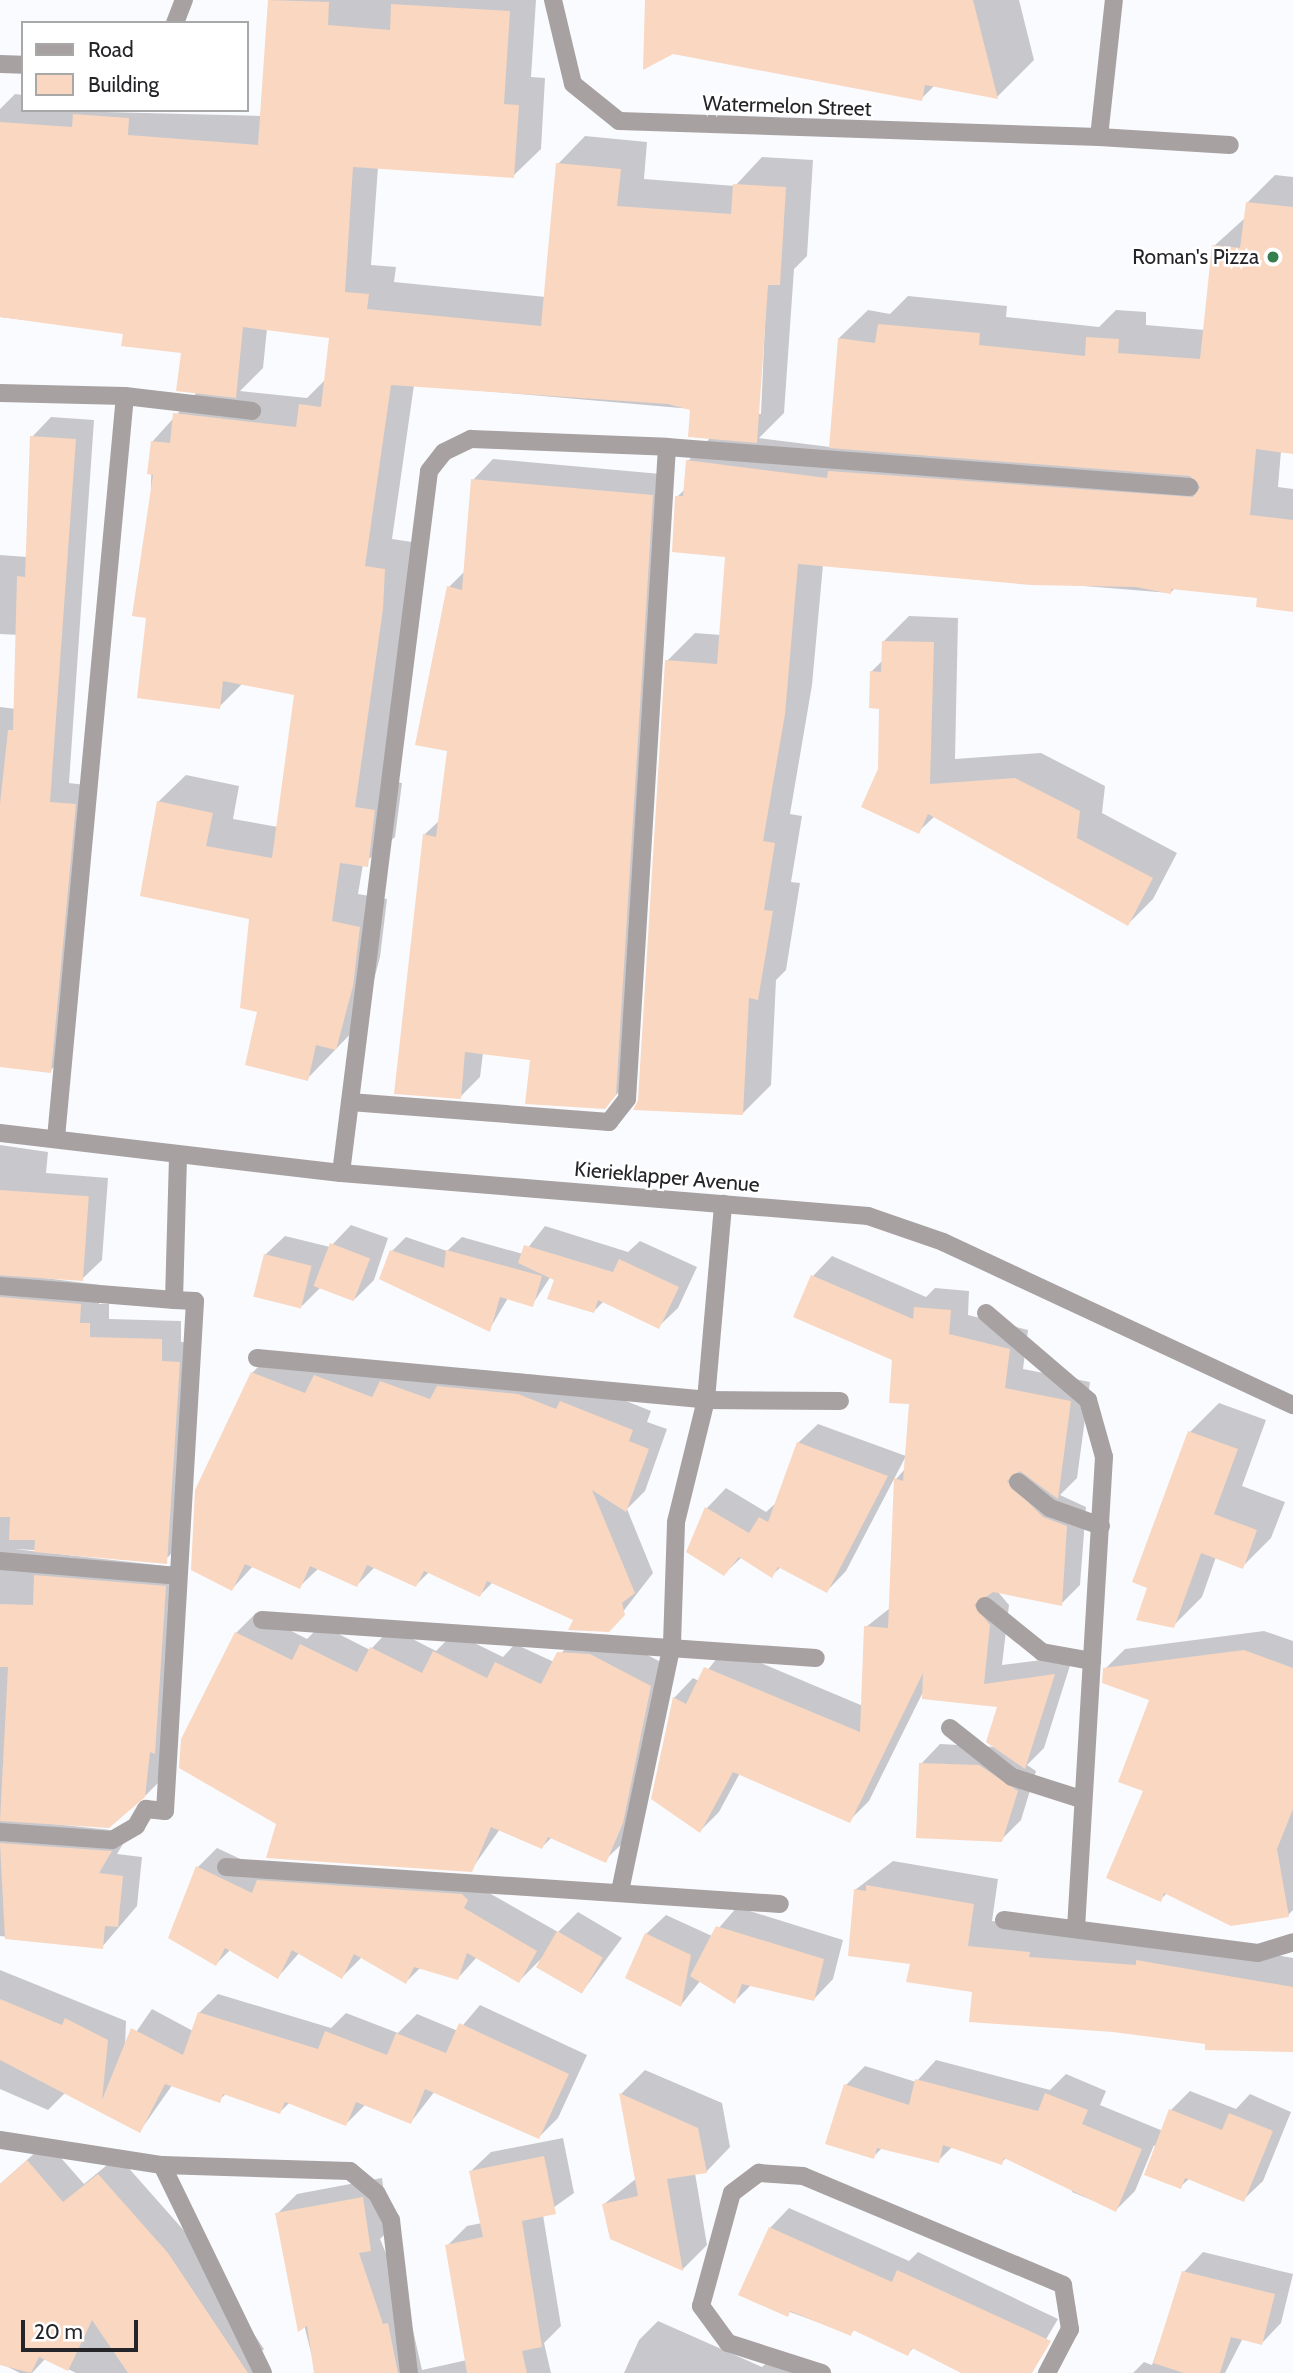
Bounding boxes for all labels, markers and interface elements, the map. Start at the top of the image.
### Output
legend [21,21,248,112]
text: Road [88,37,134,62]
text: Building [88,72,159,97]
street label: Watermelon Street [702,90,872,122]
place label: Roman's Pizza [1132,244,1259,270]
marker: Roman's Pizza [1265,249,1281,265]
street label: Kierieklapper Avenue [573,1156,761,1198]
scale bar [24,2306,142,2350]
text: 20 m [34,2319,83,2344]

